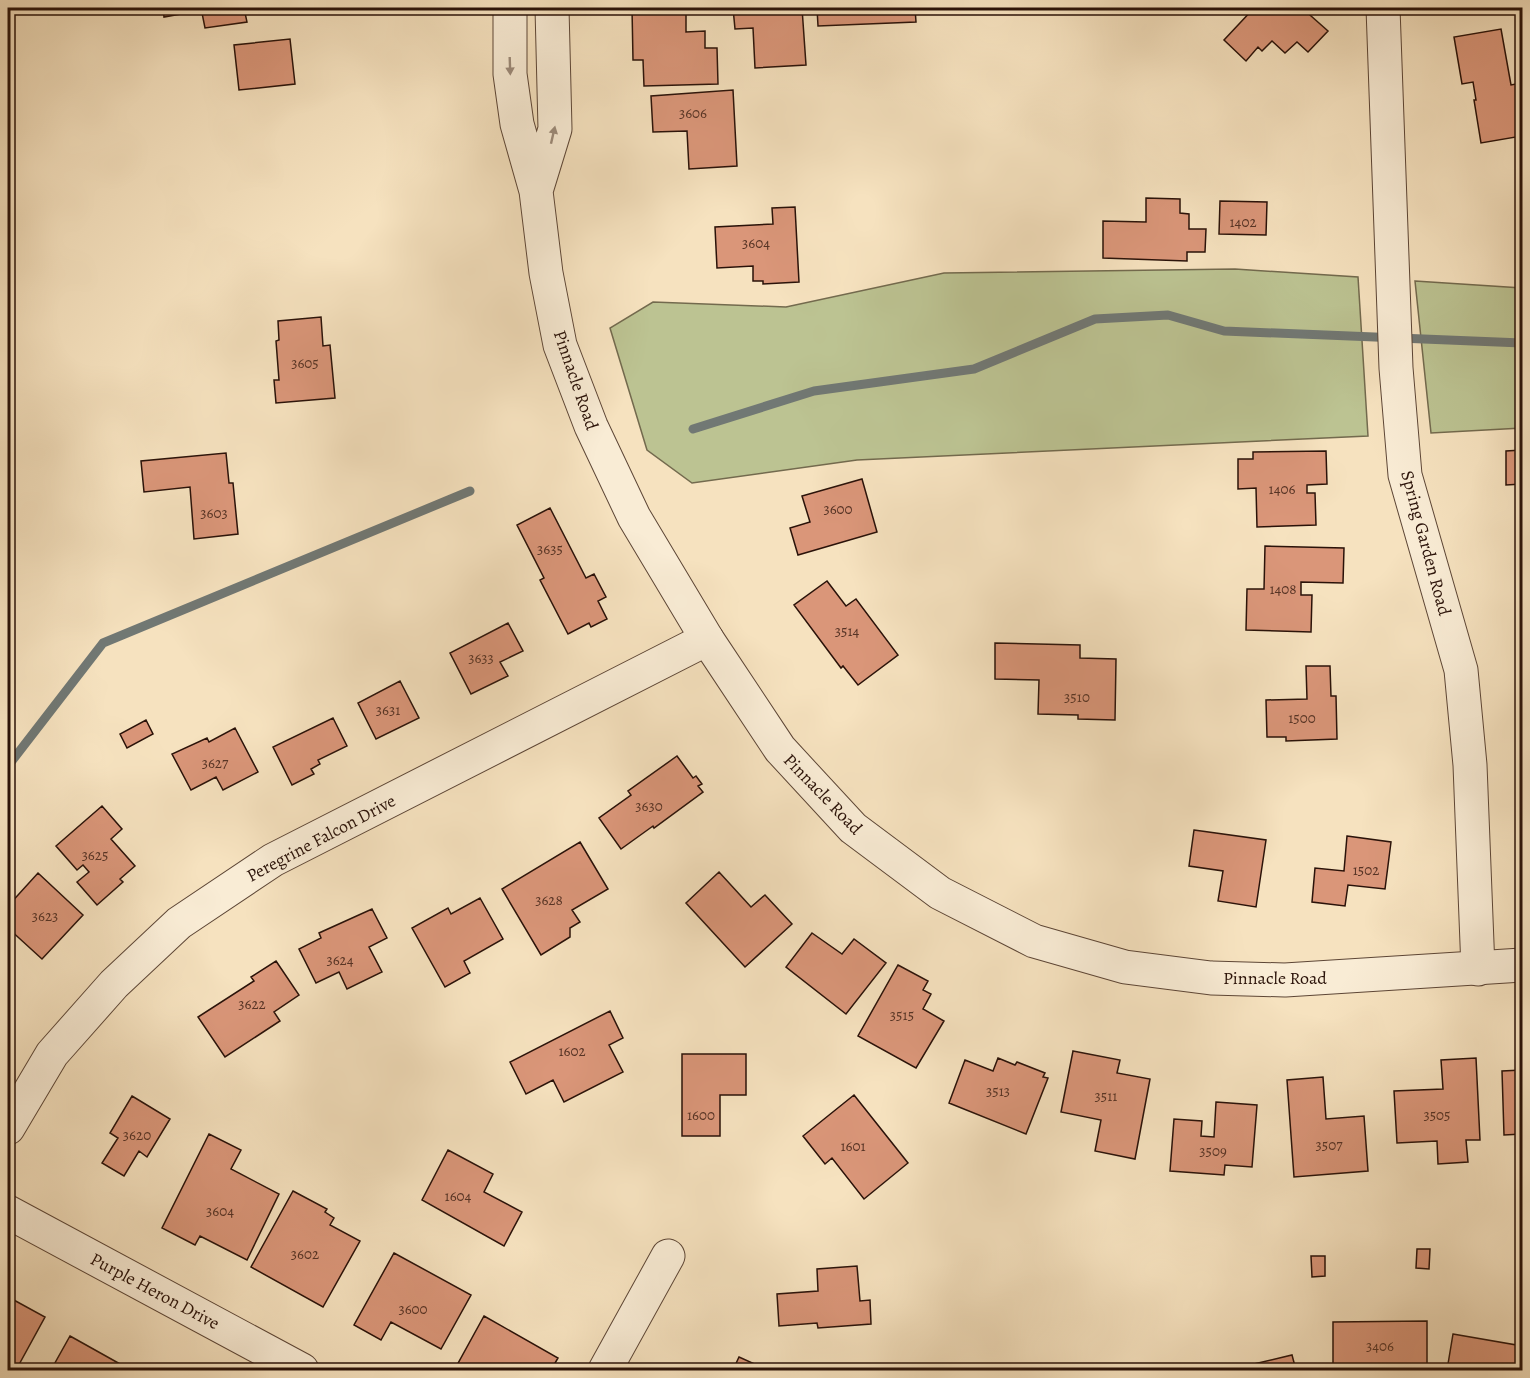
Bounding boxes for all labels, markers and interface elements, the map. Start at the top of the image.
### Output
one-way arrow [506,56,515,75]
house number: 3606 [679,103,707,123]
one-way arrow [548,126,558,144]
house number: 1402 [1229,212,1257,232]
house number: 3604 [742,233,770,253]
street label: Pinnacle Road [548,327,604,433]
house number: 3605 [291,353,319,373]
street label: Spring Garden Road [1395,468,1457,618]
house number: 1406 [1269,479,1295,499]
house number: 3600 [823,499,853,519]
house number: 3603 [200,503,228,523]
house number: 3635 [537,539,563,559]
house number: 1408 [1269,579,1297,599]
house number: 3514 [835,621,860,641]
house number: 3633 [468,648,494,668]
house number: 3510 [1064,687,1090,707]
house number: 3631 [376,700,400,720]
house number: 1500 [1288,708,1316,728]
street label: Pinnacle Road [778,748,868,840]
house number: 3627 [202,753,229,773]
street label: Peregrine Falcon Drive [242,789,400,887]
house number: 3630 [635,796,663,816]
house number: 3625 [82,845,108,865]
house number: 1502 [1353,860,1379,880]
house number: 3628 [535,890,563,910]
house number: 3623 [32,906,58,926]
house number: 3624 [326,950,354,970]
street label: Pinnacle Road [1223,966,1327,990]
house number: 3622 [238,994,266,1014]
house number: 3515 [890,1005,914,1025]
house number: 1602 [558,1041,586,1061]
house number: 3513 [986,1081,1010,1101]
house number: 3511 [1095,1086,1117,1106]
house number: 1600 [687,1105,715,1125]
house number: 3505 [1423,1105,1451,1125]
house number: 3620 [123,1125,151,1145]
house number: 3507 [1316,1135,1343,1155]
house number: 1601 [840,1136,866,1156]
house number: 3509 [1199,1141,1227,1161]
house number: 1604 [445,1186,472,1206]
house number: 3604 [206,1201,234,1221]
house number: 3602 [291,1244,319,1264]
street label: Purple Heron Drive [86,1247,224,1335]
house number: 3600 [398,1299,428,1319]
house number: 3406 [1366,1336,1394,1356]

